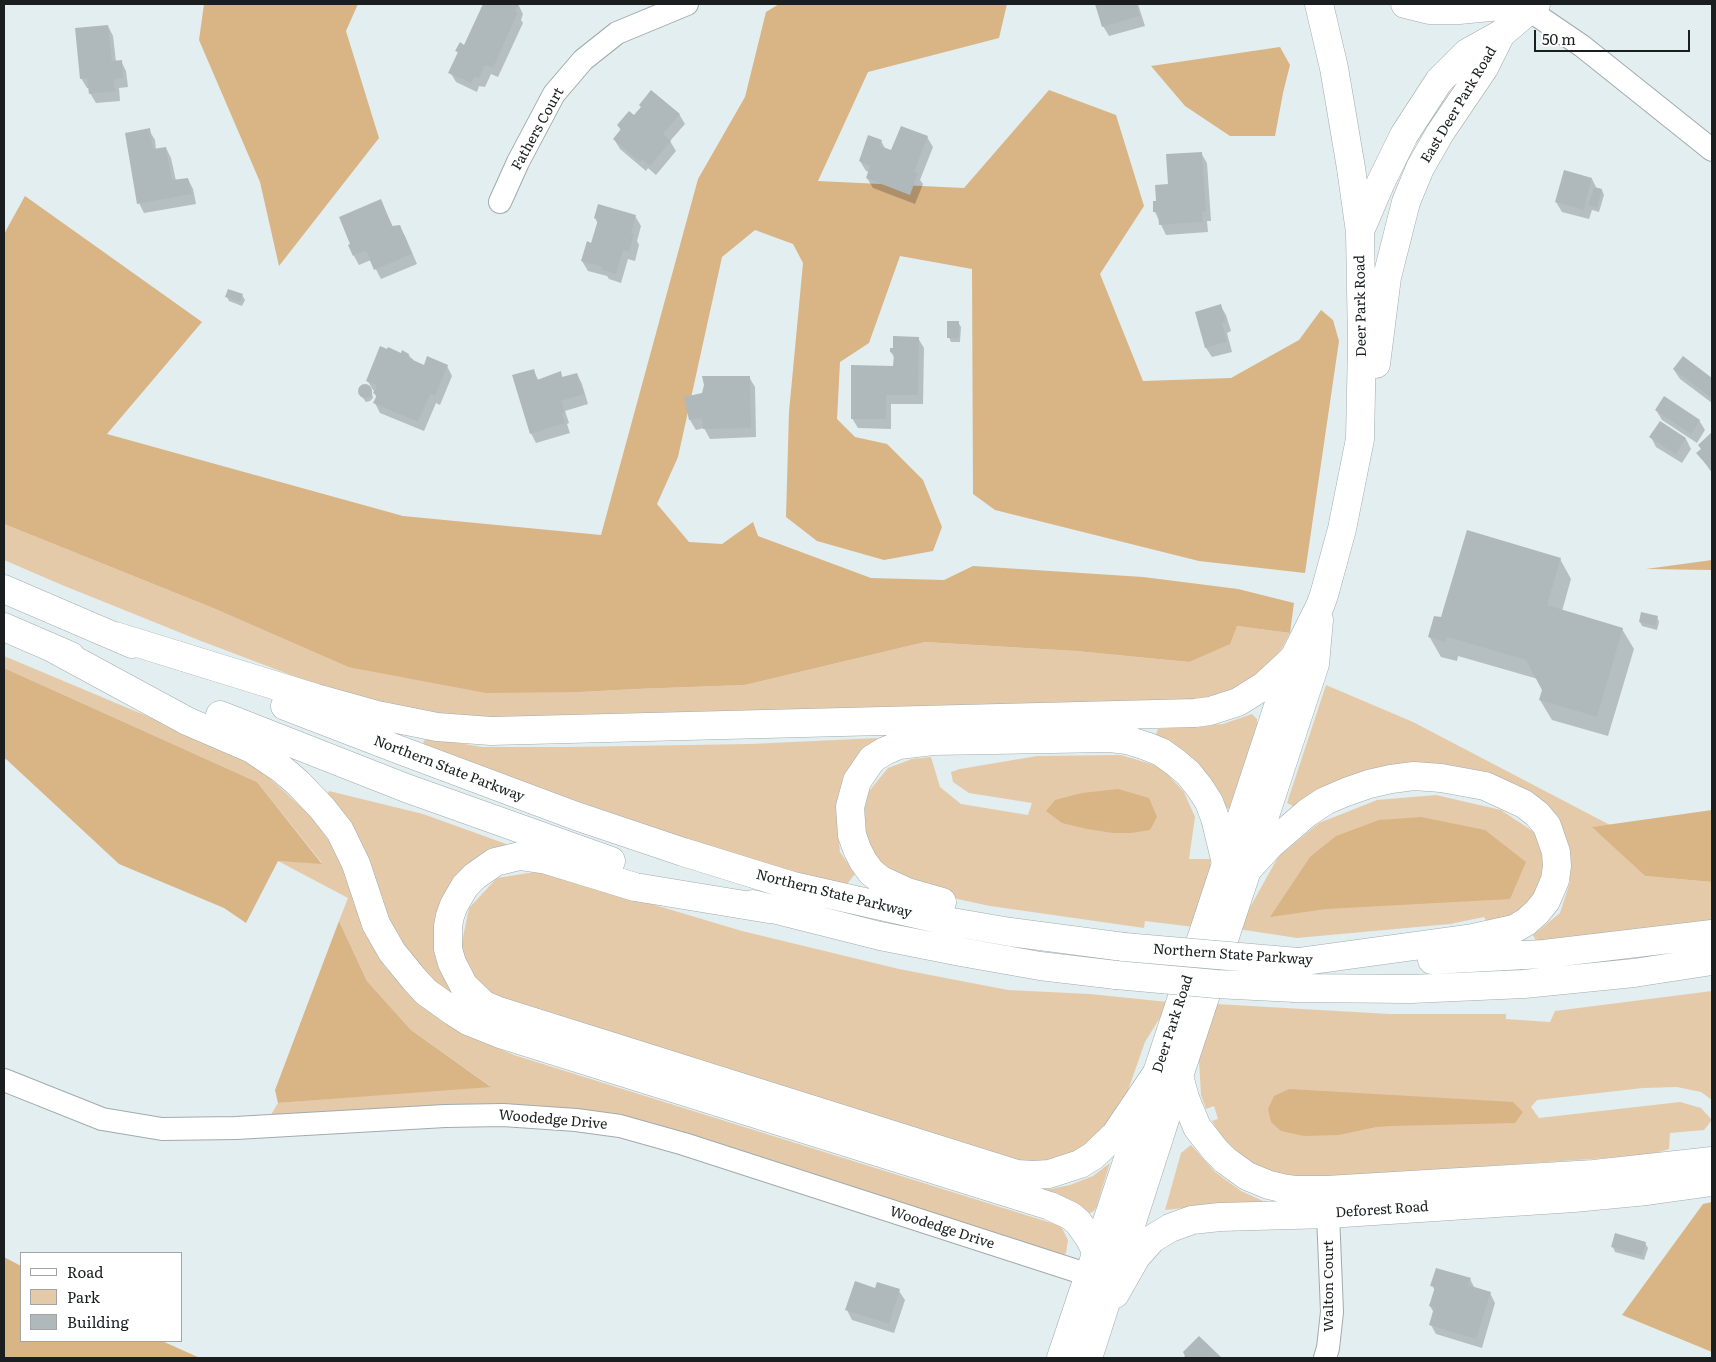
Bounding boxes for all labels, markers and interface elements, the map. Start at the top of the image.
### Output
scale bar [1536,20,1692,52]
text: 50 m [1542,27,1576,50]
street label: East Deer Park Road [1418,44,1500,166]
street label: Fathers Court [508,85,568,173]
street label: Deer Park Road [1352,255,1370,357]
street label: Northern State Parkway [371,732,527,806]
street label: Northern State Parkway [754,866,914,922]
street label: Northern State Parkway [1153,941,1313,969]
street label: Deer Park Road [1149,973,1197,1075]
street label: Woodedge Drive [498,1107,608,1133]
street label: Deforest Road [1335,1198,1429,1222]
street label: Woodedge Drive [888,1203,996,1253]
street label: Walton Court [1321,1240,1337,1332]
legend [20,1252,182,1342]
text: Road [67,1260,103,1283]
text: Park [67,1285,100,1308]
text: Building [67,1310,129,1333]

